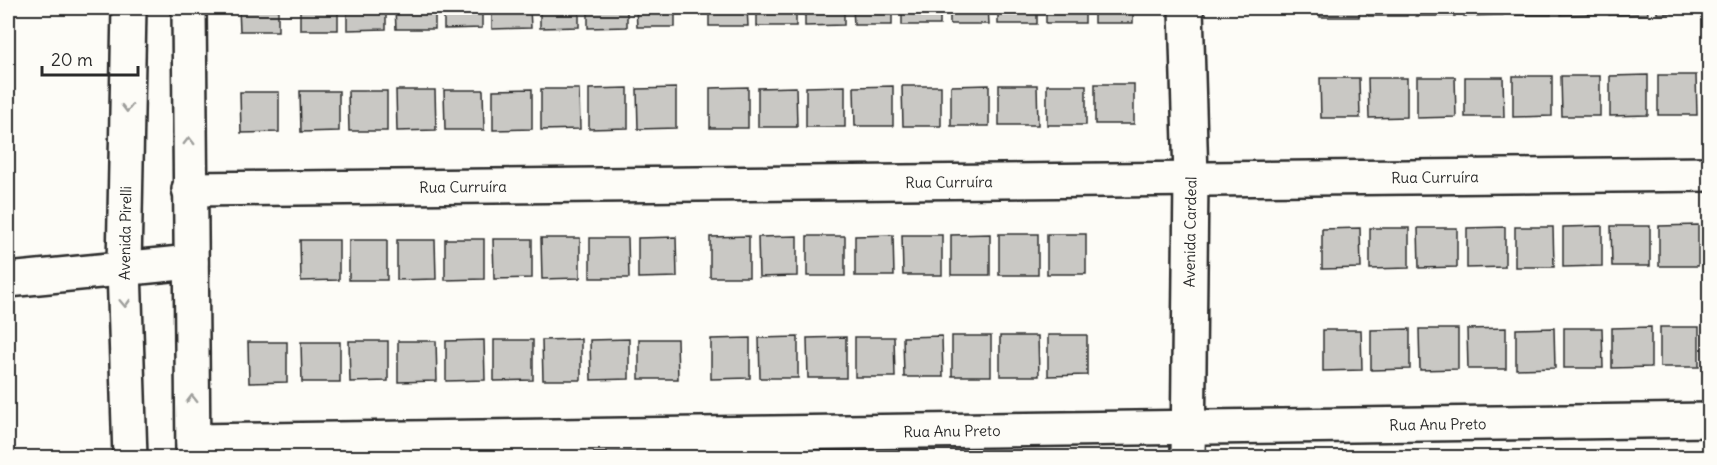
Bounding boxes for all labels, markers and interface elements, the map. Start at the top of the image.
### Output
scale bar [42,39,138,77]
text: 20 m [51,48,93,71]
one-way arrow [121,103,133,112]
one-way arrow [183,137,195,146]
street label: Rua Curruíra [1391,167,1479,187]
street label: Rua Curruíra [905,172,993,191]
street label: Rua Curruíra [419,176,507,196]
street label: Avenida Cardeal [1180,176,1200,288]
street label: Avenida Pirelli [115,186,135,280]
one-way arrow [119,298,132,307]
one-way arrow [186,395,199,404]
street label: Rua Anu Preto [1389,414,1487,434]
street label: Rua Anu Preto [903,420,1001,441]

